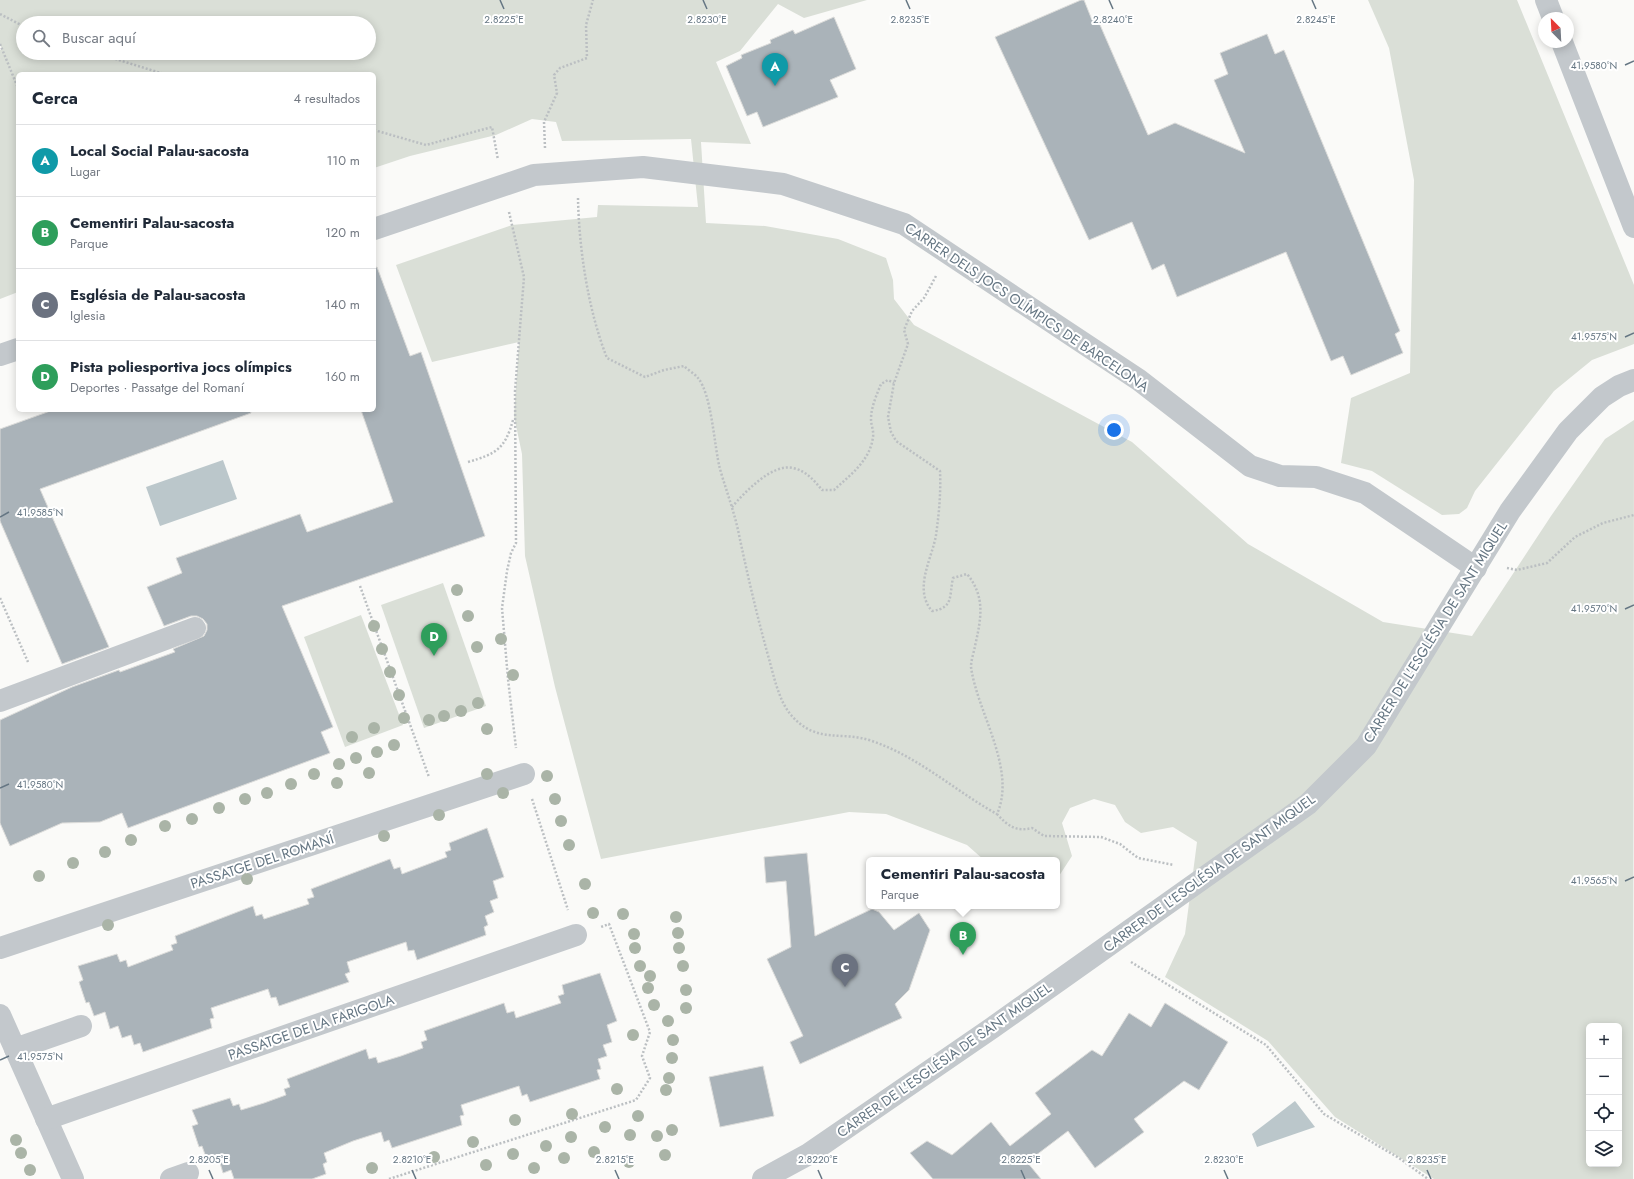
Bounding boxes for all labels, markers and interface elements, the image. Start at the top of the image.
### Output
text: 2.8225°E [484,12,524,27]
text: 2.8230°E [687,12,727,27]
text: 2.8235°E [890,12,930,27]
text: 2.8240°E [1093,12,1133,27]
text: 2.8245°E [1296,12,1336,27]
north arrow [1538,12,1574,48]
search box [16,16,376,60]
icon: search [30,27,52,49]
text: Buscar aquí [62,27,136,49]
pin: A [762,53,788,86]
text: 41.9580°N [1571,58,1617,73]
text: Cerca [32,86,78,110]
text: 4 resultados [293,89,360,108]
text: Local Social Palau-sacosta [70,140,249,162]
text: A [40,151,50,170]
text: 110 m [326,151,360,170]
text: Lugar [70,162,101,181]
text: Cementiri Palau-sacosta [70,212,234,234]
street label: CARRER DELS JOCS OLÍMPICS DE BARCELONA [901,218,1154,397]
text: B [41,223,49,242]
text: 120 m [325,223,360,242]
text: Parque [70,234,108,253]
text: Església de Palau-sacosta [70,284,246,306]
text: C [40,295,50,314]
text: 140 m [325,295,360,314]
text: Iglesia [70,306,105,325]
text: 41.9575°N [1571,329,1617,344]
text: Pista poliesportiva jocs olímpics [70,356,292,378]
text: D [40,367,50,386]
text: 160 m [325,367,360,386]
text: Deportes · Passatge del Romaní [70,378,244,397]
your location [1104,420,1124,440]
text: 41.9585°N [17,505,63,520]
street label: CARRER DE L'ESGLÉSIA DE SANT MIQUEL [1358,517,1512,747]
text: 41.9570°N [1571,601,1617,616]
pin: D [421,623,447,656]
text: 41.9580°N [17,777,63,792]
street label: CARRER DE L'ESGLÉSIA DE SANT MIQUEL [1099,789,1320,957]
street label: PASSATGE DEL ROMANÍ [188,828,337,894]
popup [866,857,1060,909]
text: Cementiri Palau-sacosta [881,863,1045,885]
text: 41.9565°N [1571,873,1617,888]
text: Parque [881,885,919,904]
pin: B [950,922,976,955]
pin: C [832,954,858,987]
street label: CARRER DE L'ESGLÉSIA DE SANT MIQUEL [833,977,1056,1142]
street label: PASSATGE DE LA FARIGOLA [225,989,397,1065]
map controls [1586,1023,1622,1167]
button: + [1586,1023,1622,1059]
text: 41.9575°N [17,1049,63,1064]
button: − [1586,1059,1622,1095]
button: locate [1586,1095,1622,1131]
button: layers [1586,1131,1622,1167]
text: 2.8205°E [189,1152,229,1167]
text: 2.8210°E [393,1152,431,1167]
text: 2.8215°E [596,1152,634,1167]
text: 2.8220°E [798,1152,838,1167]
text: 2.8225°E [1001,1152,1041,1167]
text: 2.8230°E [1204,1152,1244,1167]
text: 2.8235°E [1407,1152,1447,1167]

